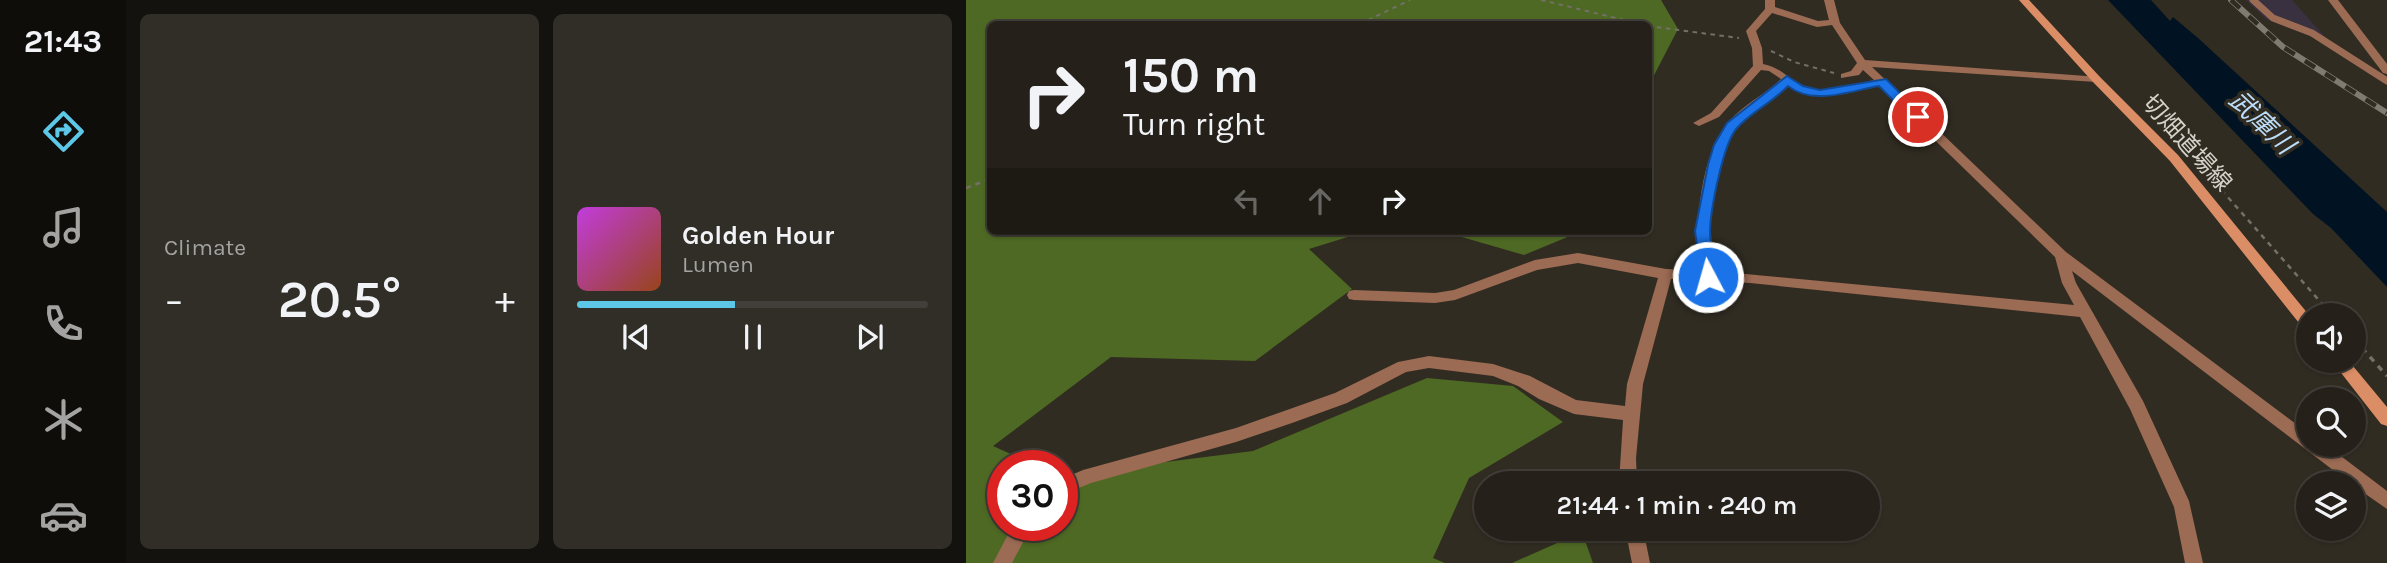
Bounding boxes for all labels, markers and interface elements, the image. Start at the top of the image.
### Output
text: 21:43 [24,23,102,60]
text: 150 m [1123,47,1259,104]
icon: right [1008,49,1099,140]
water label: 武庫川 [2223,84,2303,163]
pin [1888,87,1948,147]
street label: 切畑道場線 [2136,89,2238,197]
icon: arrive [1899,98,1937,136]
text: Turn right [1123,106,1265,143]
icon: directions [39,107,88,156]
icon: left [1228,182,1266,220]
icon: ahead [1301,182,1339,220]
icon: right [1374,182,1412,220]
icon: music [39,203,88,252]
text: Golden Hour [682,220,834,251]
text: Climate [164,234,246,261]
position arrow [1671,240,1745,314]
text: Lumen [682,251,754,278]
text: 20.5° [278,269,401,330]
text: − [164,278,184,323]
text: + [495,278,515,323]
icon: phone [39,299,88,348]
map controls [2296,303,2366,541]
button: sound [2296,303,2366,373]
icon: previous [617,318,655,356]
icon: pause [734,318,772,356]
icon: next [851,318,889,356]
button: search [2296,387,2366,457]
icon: climate [39,395,88,444]
speed limit sign: 30 [987,450,1078,541]
button: layers [2296,471,2366,541]
text: 21:44 · 1 min · 240 m [1557,490,1797,521]
icon: car [39,491,88,540]

